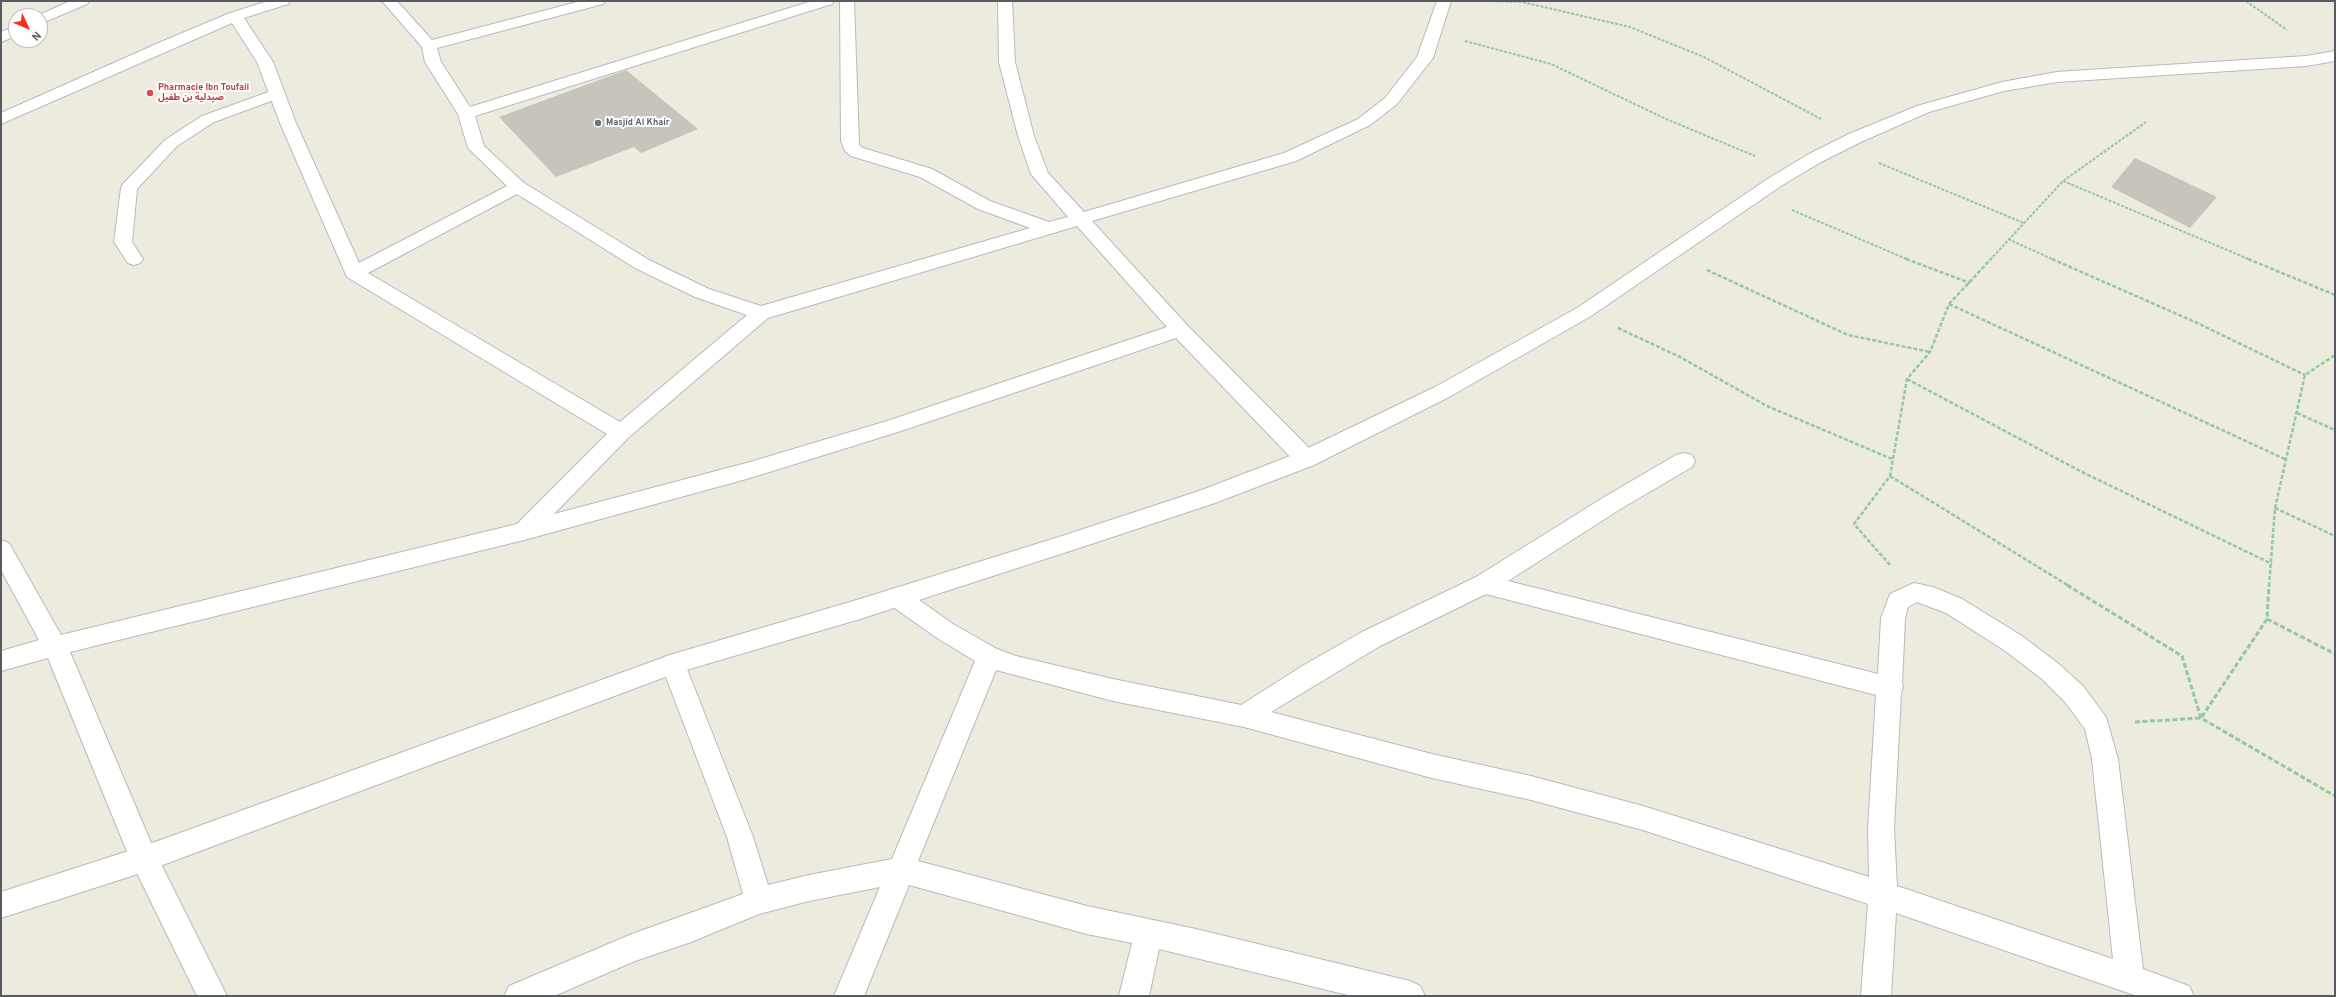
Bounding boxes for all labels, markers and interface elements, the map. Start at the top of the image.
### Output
north arrow [8,8,48,48]
text: N [28,28,44,43]
place label: Pharmacie Ibn Toufail صيدلية بن طفيل [158,83,249,104]
marker: Pharmacie Ibn Toufail صيدلية بن طفيل [145,88,155,98]
marker: Masjid Al Khair [593,118,603,128]
place label: Masjid Al Khair [606,118,670,128]

